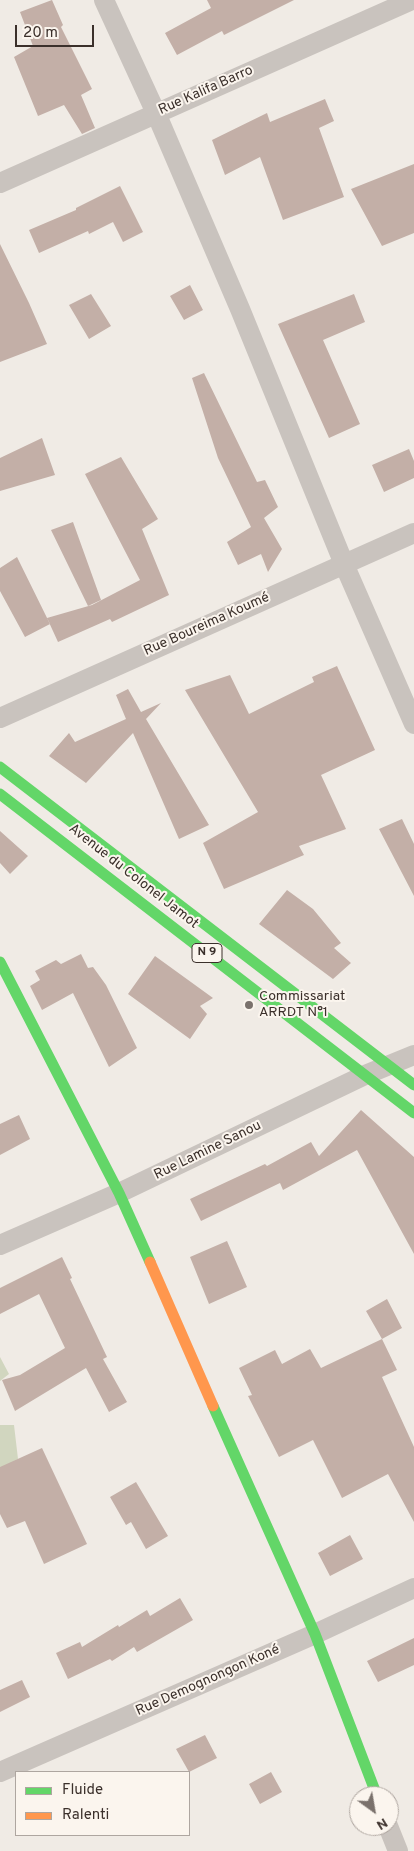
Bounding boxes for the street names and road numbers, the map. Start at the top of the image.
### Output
street label: Rue Kalifa Barro [156,63,256,119]
street label: Rue Boureima Koumé [142,590,272,660]
street label: Avenue du Colonel Jamot [65,821,201,933]
road number: N 9 [192,944,222,962]
street label: Rue Lamine Sanou [152,1118,264,1184]
street label: Rue Demognongon Koné [133,1642,283,1720]

